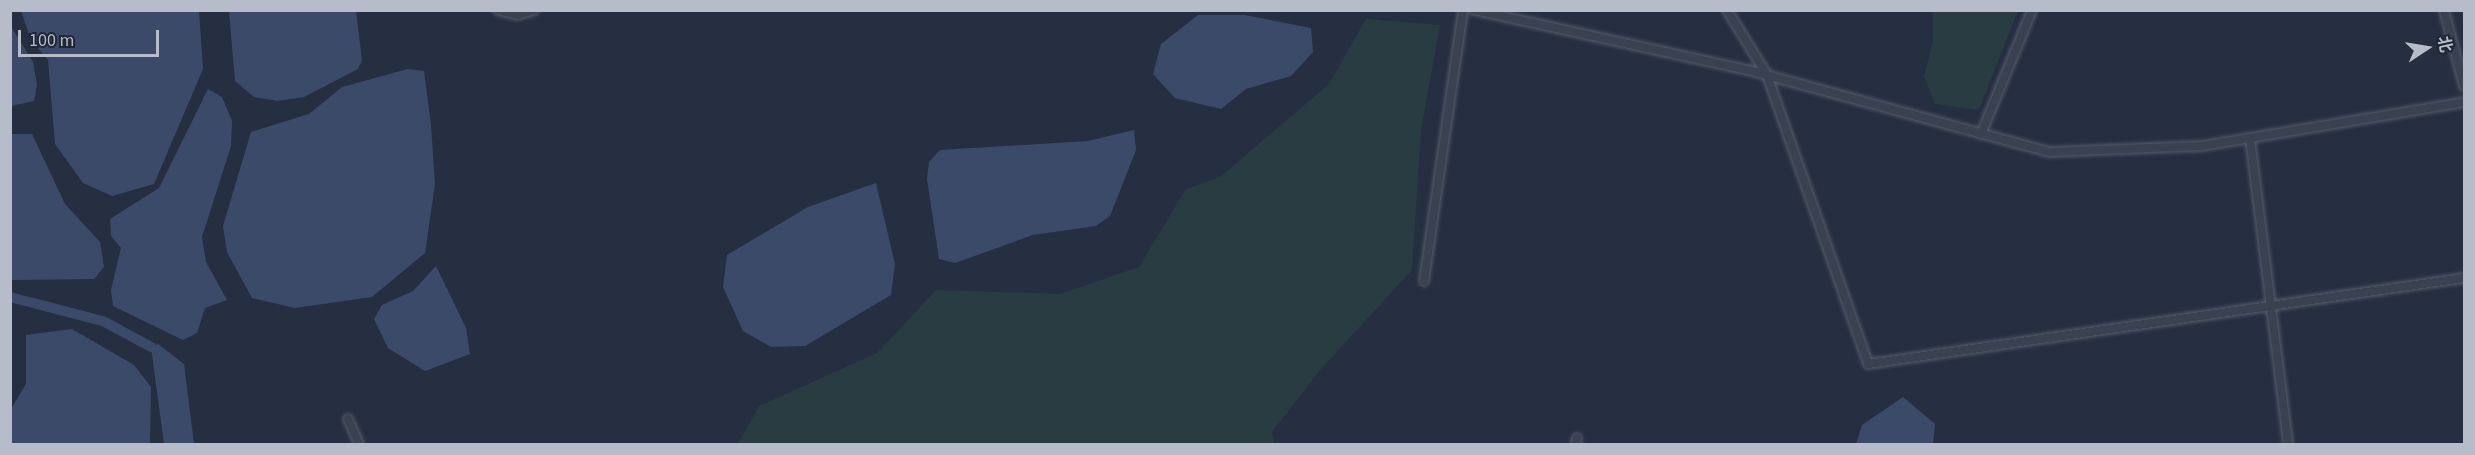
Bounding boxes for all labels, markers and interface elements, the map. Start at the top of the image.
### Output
scale bar [21,18,162,56]
north arrow [2397,18,2457,78]
text: 100 m [29,28,74,53]
text: 北 [2432,34,2457,54]

